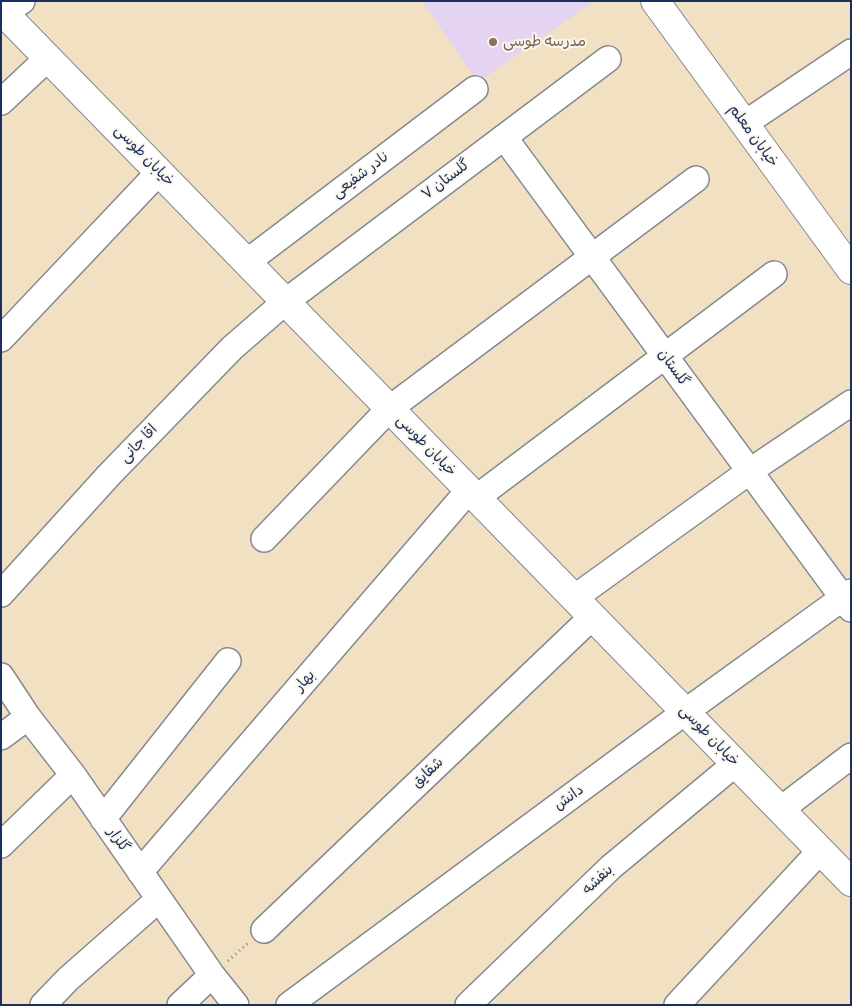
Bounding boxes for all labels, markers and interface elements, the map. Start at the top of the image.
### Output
place label: مدرسه طوسی [503,33,586,51]
marker: مدرسه طوسی [487,36,499,48]
street label: خیابان معلم [724,101,782,171]
street label: خیابان طوسی [110,121,178,191]
street label: نادر شفیعی [329,148,393,202]
street label: گلستان ۷ [418,156,474,204]
street label: گلستان [653,346,693,390]
street label: خیابان طوسی [392,411,460,481]
street label: اقا جانی [116,421,162,467]
street label: بهار [291,666,319,696]
street label: خیابان طوسی [675,701,743,771]
street label: شقایق [408,754,448,792]
street label: دانش [551,781,587,815]
street label: گلزار [103,824,133,856]
street label: بنفشه [579,861,617,899]

